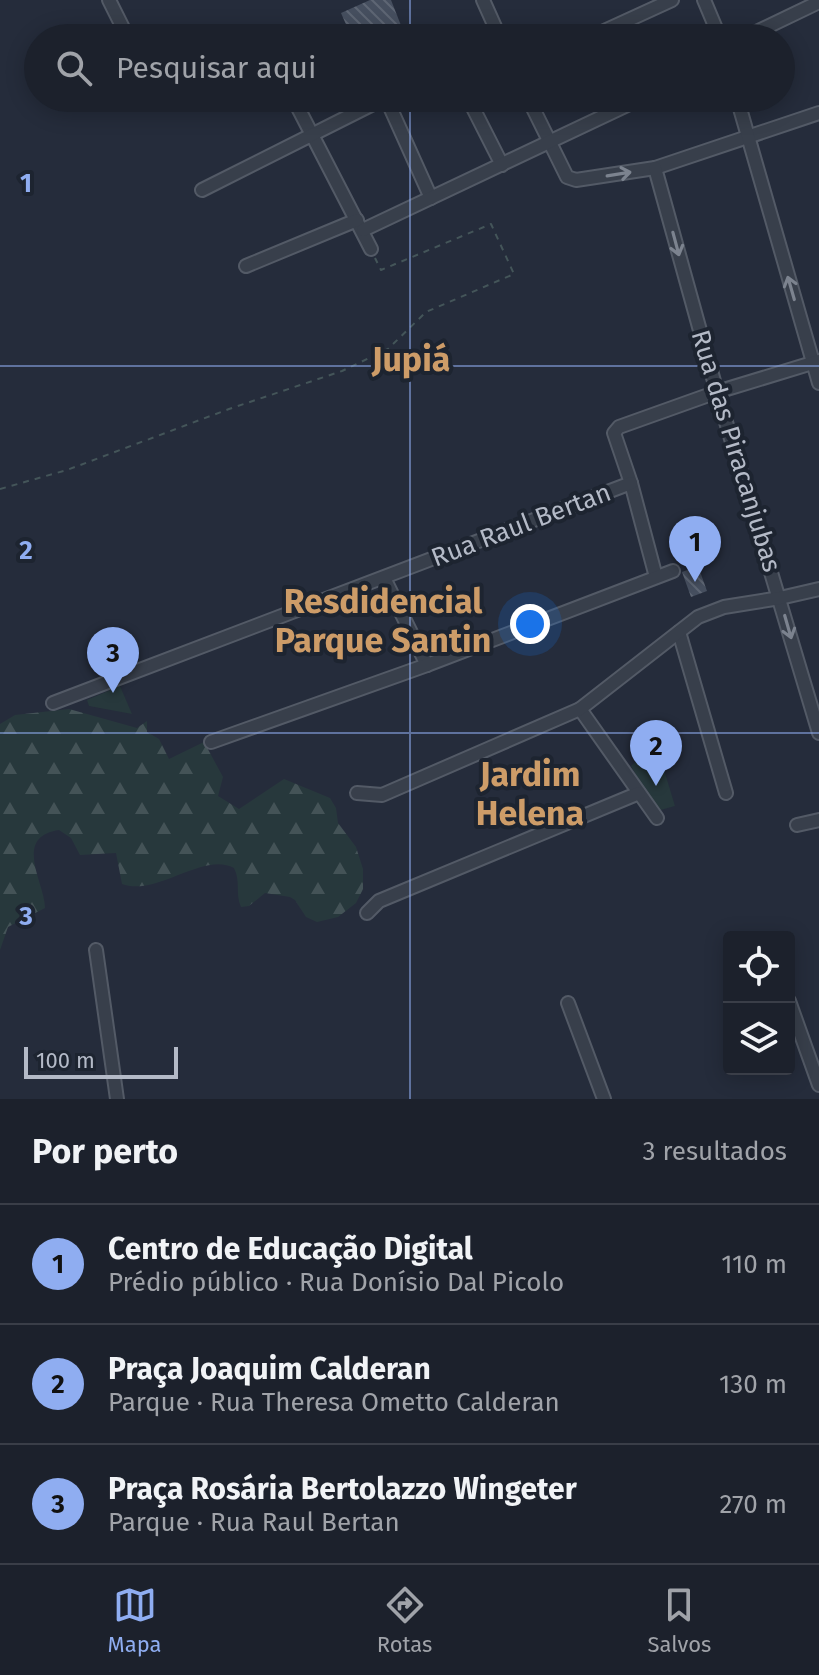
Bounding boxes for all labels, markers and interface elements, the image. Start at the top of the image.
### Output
search box [24,24,795,112]
icon: search [52,46,96,90]
text: Pesquisar aqui [116,50,317,86]
one-way arrow [605,166,631,181]
text: 1 [20,168,32,199]
one-way arrow [669,230,684,256]
one-way arrow [783,276,798,302]
street label: Rua das Piracanjubas [684,326,788,576]
district label: Jupiá [371,339,450,380]
street label: Rua Raul Bertan [427,477,615,573]
pin: 1 [669,516,721,582]
text: 2 [19,535,33,566]
district label: Resdidencial Parque Santin [275,581,491,661]
your location [510,604,550,644]
one-way arrow [782,614,797,640]
pin: 3 [87,627,139,693]
pin: 2 [630,720,682,786]
district label: Jardim Helena [476,754,584,834]
text: 3 [18,901,33,932]
map controls [723,931,795,1075]
button: locate [723,931,795,1003]
button: layers [723,1003,795,1075]
scale bar [24,1043,178,1079]
text: 100 m [36,1047,95,1074]
text: Por perto [32,1131,178,1172]
text: 3 resultados [643,1136,787,1167]
text: Centro de Educação Digital [108,1231,473,1267]
text: 1 [52,1249,64,1280]
text: 110 m [721,1249,787,1280]
text: Prédio público · Rua Donísio Dal Picolo [108,1267,564,1298]
text: Praça Joaquim Calderan [108,1351,431,1387]
text: 2 [51,1369,65,1400]
text: 130 m [719,1369,787,1400]
text: Parque · Rua Theresa Ometto Calderan [108,1387,560,1418]
text: Praça Rosária Bertolazzo Wingeter [108,1471,577,1507]
text: 3 [51,1489,65,1520]
text: 270 m [719,1489,787,1520]
text: Parque · Rua Raul Bertan [108,1507,400,1538]
tab: Mapa [108,1583,162,1658]
tab: Rotas [377,1583,432,1658]
tab: Salvos [648,1583,711,1658]

